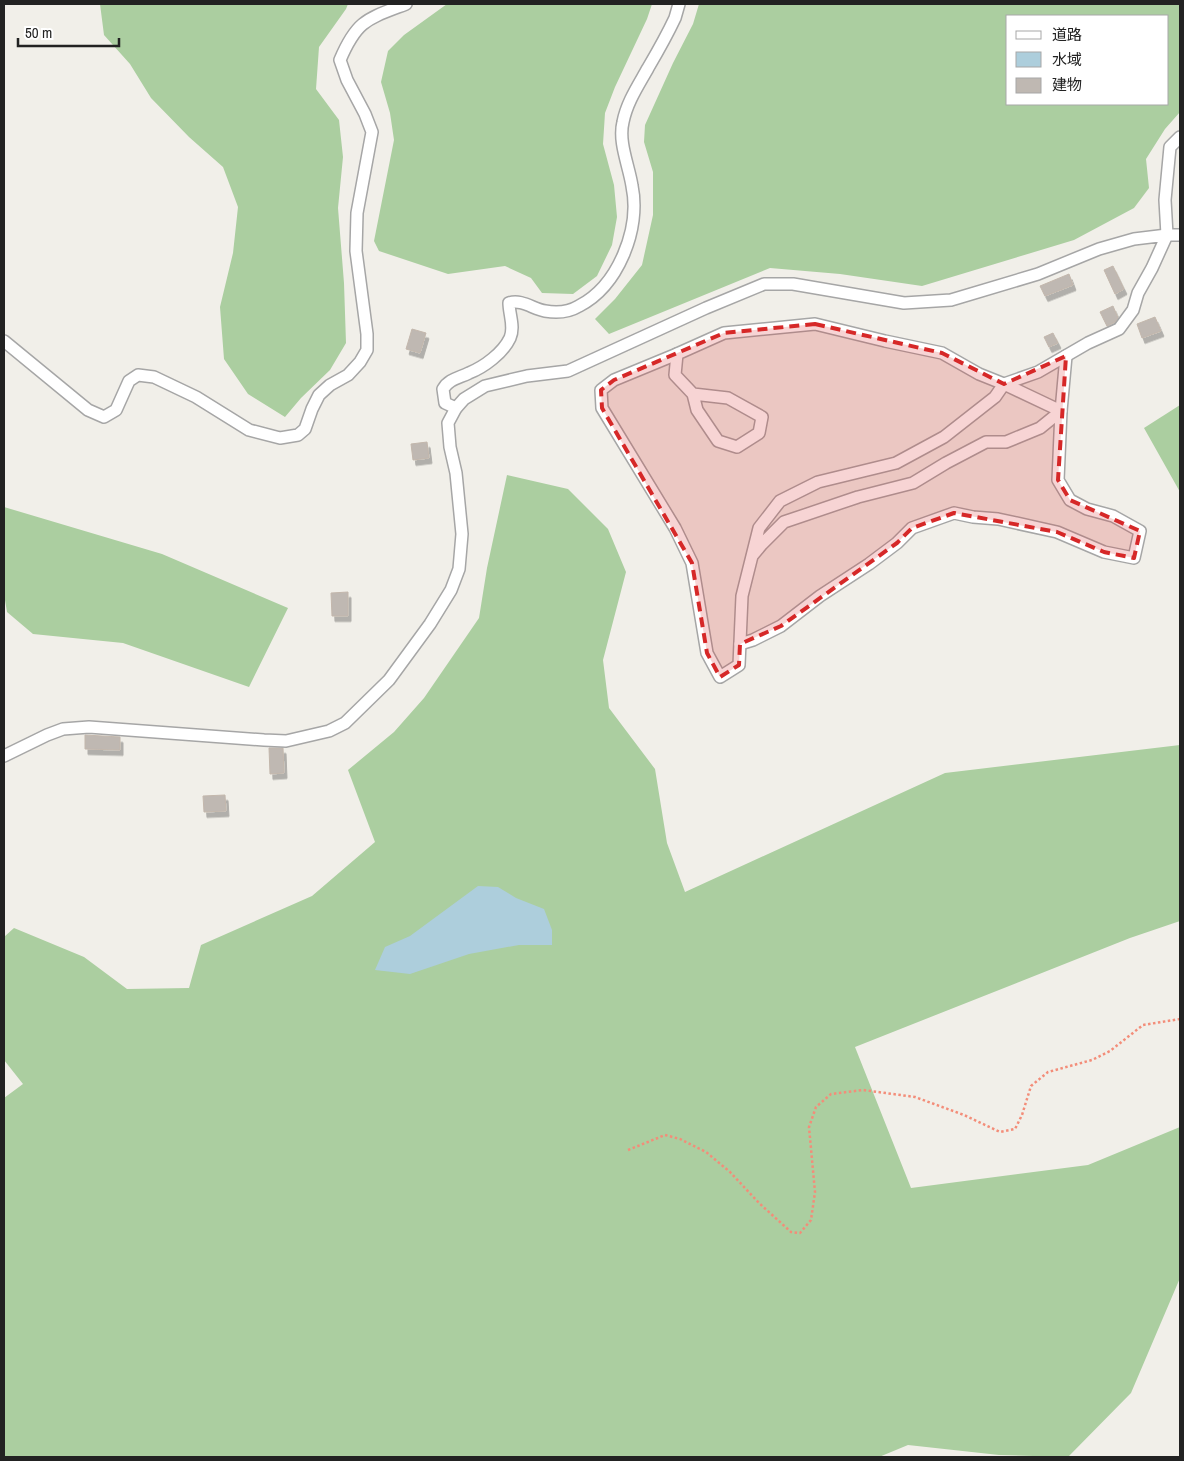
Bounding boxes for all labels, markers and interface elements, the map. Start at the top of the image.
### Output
scale bar [18,15,119,47]
legend [1006,15,1169,105]
text: 50 m [25,22,52,43]
text: 道路 [1052,24,1082,45]
text: 水域 [1052,49,1082,70]
text: 建物 [1052,74,1082,95]

